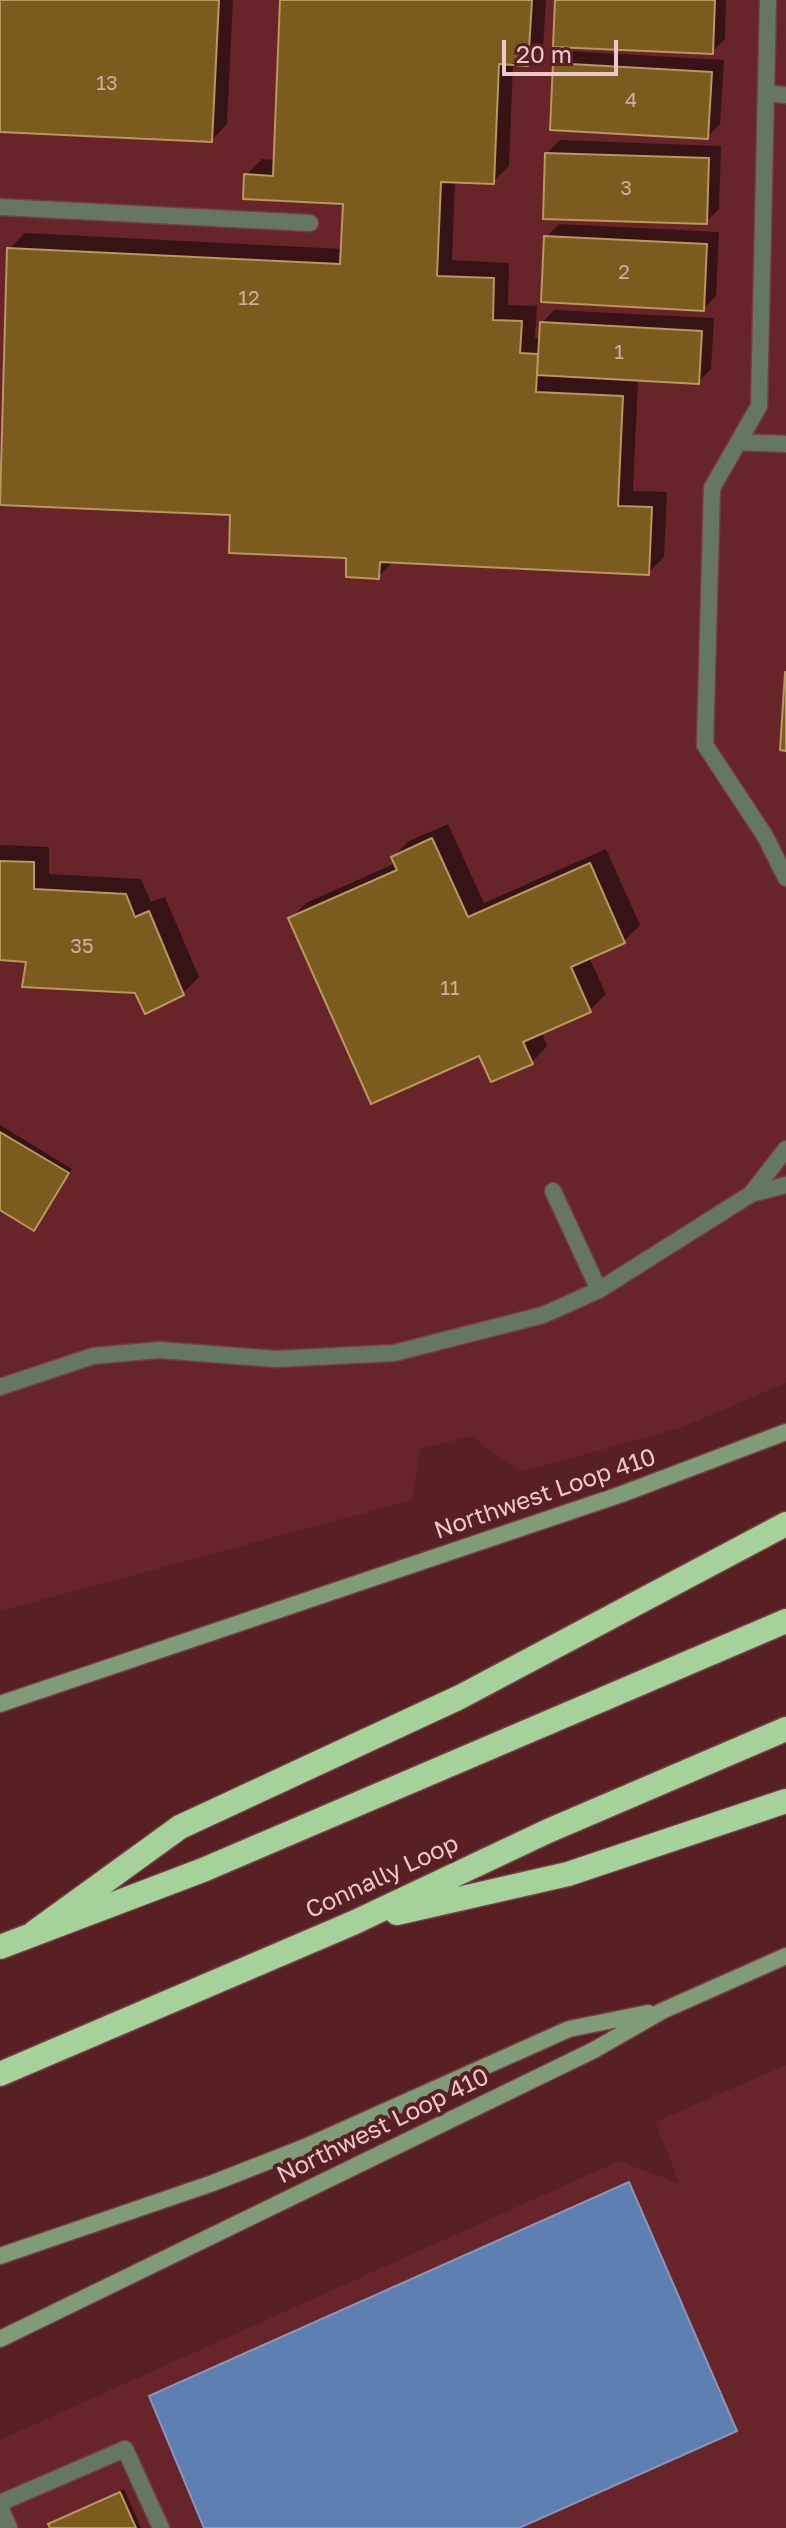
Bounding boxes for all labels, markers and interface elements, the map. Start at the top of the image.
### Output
scale bar [506,24,622,74]
text: 20 m [516,39,572,68]
house number: 13 [96,72,118,96]
house number: 4 [625,89,637,113]
house number: 3 [620,177,632,201]
house number: 2 [618,261,630,285]
house number: 12 [238,287,260,311]
house number: 1 [614,341,624,365]
house number: 35 [70,935,94,959]
house number: 11 [440,977,460,1001]
street label: Northwest Loop 410 [431,1443,659,1545]
street label: Connally Loop [301,1829,463,1925]
street label: Northwest Loop 410 [272,2062,494,2190]

